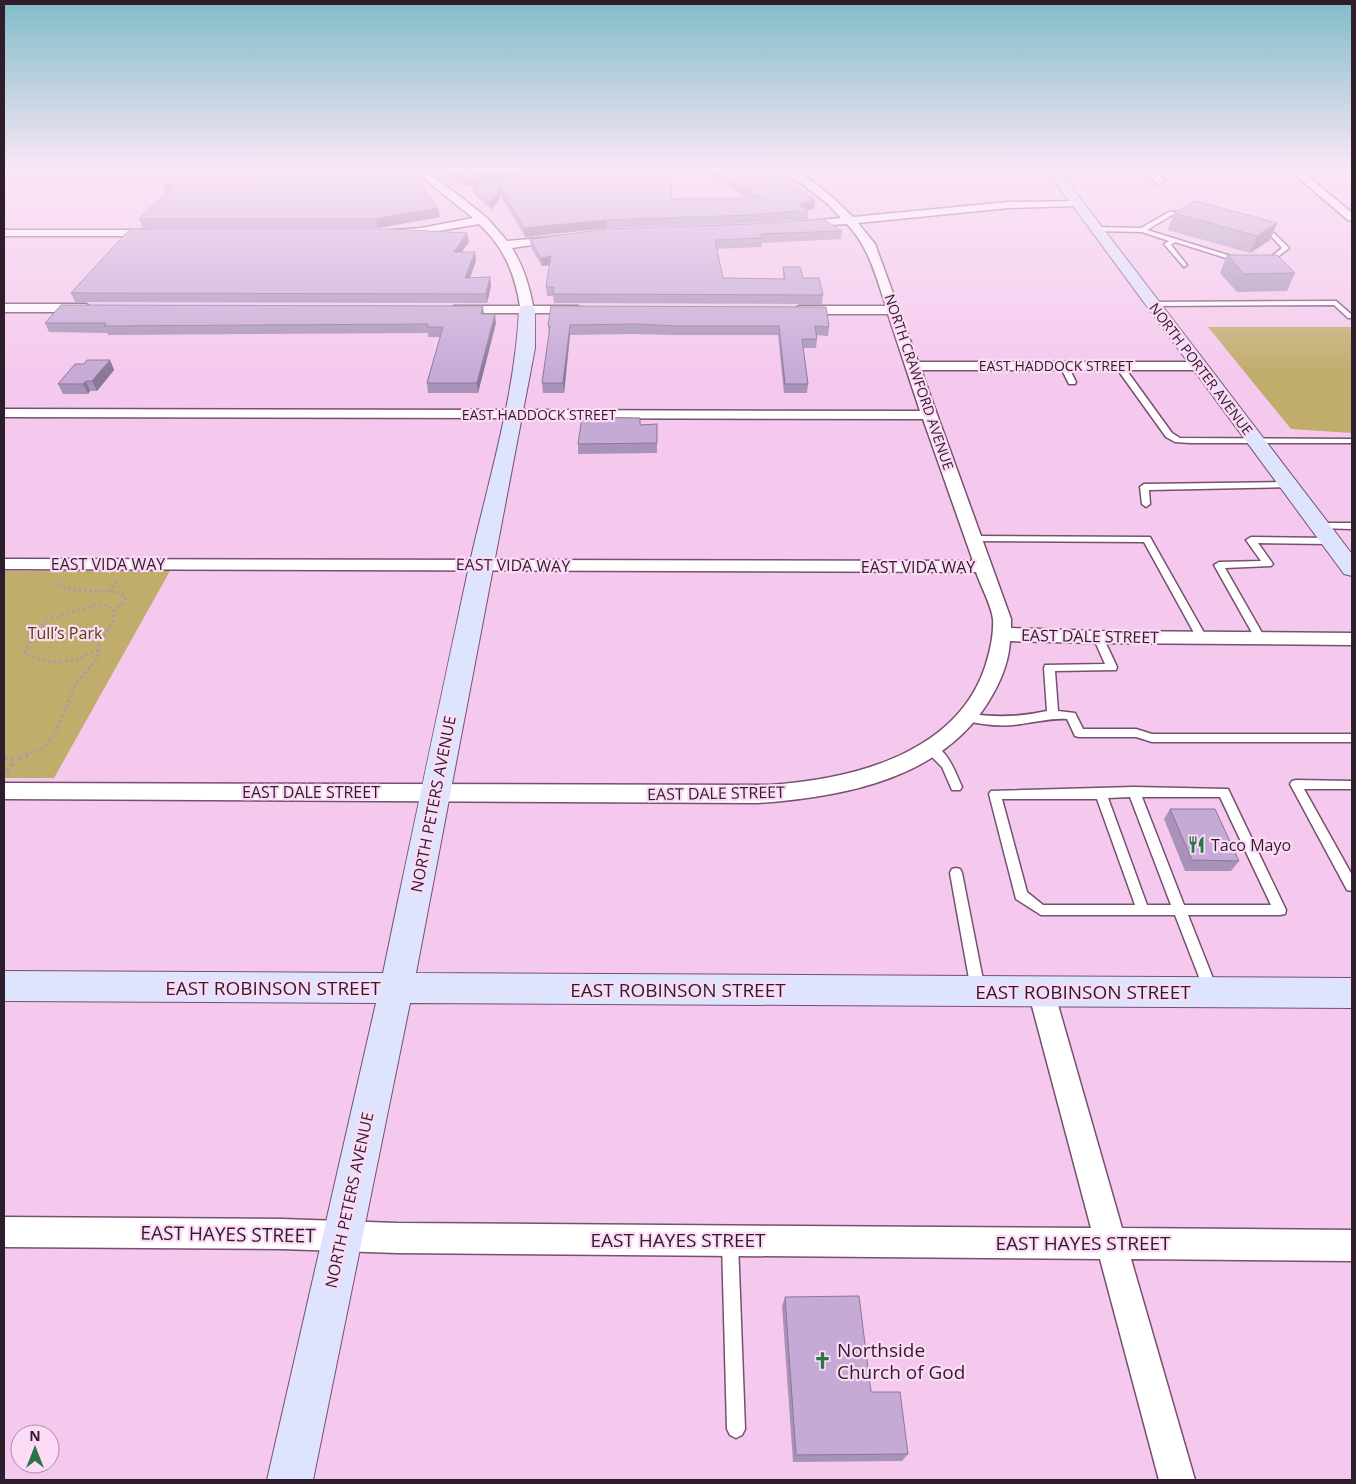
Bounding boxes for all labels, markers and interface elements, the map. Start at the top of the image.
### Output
street label: NORTH CRAWFORD AVENUE [880,291,959,472]
street label: NORTH PORTER AVENUE [1145,299,1257,439]
street label: EAST HADDOCK STREET [979,356,1133,375]
street label: EAST HADDOCK STREET [462,405,616,424]
street label: EAST VIDA WAY [51,553,165,575]
street label: EAST VIDA WAY [456,553,570,577]
street label: EAST VIDA WAY [861,556,975,578]
park label: Tull’s Park [28,622,103,644]
street label: EAST DALE STREET [1021,624,1159,648]
street label: NORTH PETERS AVENUE [405,714,461,894]
street label: EAST DALE STREET [242,781,380,803]
street label: EAST DALE STREET [647,781,785,805]
place label: Taco Mayo [1211,834,1291,856]
restaurant icon: Taco Mayo [1187,835,1207,855]
street label: EAST ROBINSON STREET [165,975,381,1001]
street label: EAST ROBINSON STREET [570,977,786,1003]
street label: EAST ROBINSON STREET [975,979,1191,1005]
street label: NORTH PETERS AVENUE [320,1110,378,1290]
street label: EAST HAYES STREET [140,1219,316,1249]
street label: EAST HAYES STREET [590,1227,766,1253]
street label: EAST HAYES STREET [995,1230,1171,1256]
place label: Northside Church of God [837,1337,965,1385]
church icon: Northside Church of God [813,1351,833,1371]
north arrow [10,1424,60,1474]
text: N [29,1426,41,1445]

